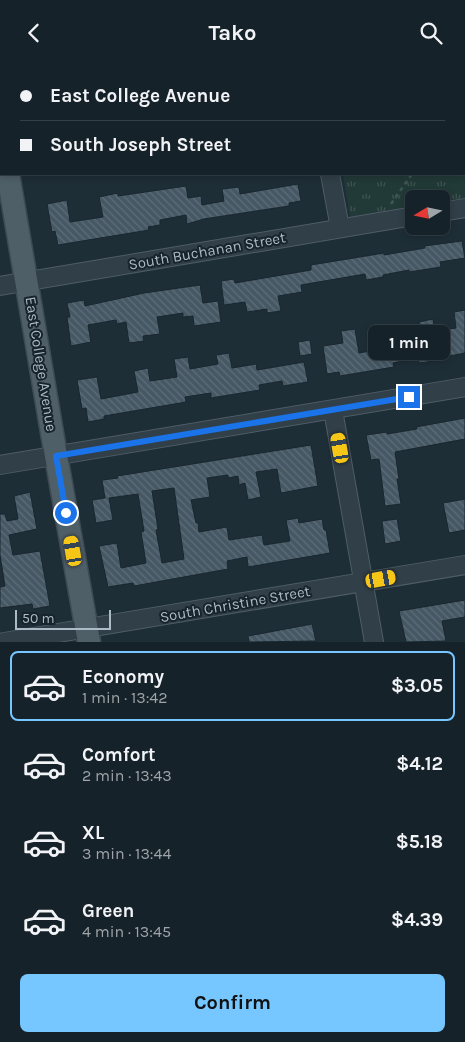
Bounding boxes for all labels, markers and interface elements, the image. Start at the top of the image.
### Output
icon: back [20,19,48,47]
icon: search [417,19,445,47]
text: Tako [209,20,256,46]
text: East College Avenue [50,85,230,107]
text: South Joseph Street [50,134,231,156]
north arrow [405,190,450,235]
map controls [405,190,450,235]
street label: South Buchanan Street [127,228,287,274]
street label: East College Avenue [21,295,61,433]
callout: 1 min [368,325,450,359]
text: 1 min [389,333,429,352]
route end [398,386,420,408]
car [330,432,349,464]
route start [55,502,77,524]
car [63,535,82,567]
car [364,569,397,589]
street label: South Christine Street [158,582,312,626]
scale bar [15,607,111,630]
text: 50 m [22,610,55,627]
icon: car [22,664,67,709]
text: Economy [82,666,164,688]
text: $3.05 [391,675,443,697]
text: 1 min · 13:42 [82,688,168,707]
icon: car [22,742,67,787]
text: Comfort [82,744,156,766]
text: $4.12 [396,753,443,775]
text: 2 min · 13:43 [82,766,172,785]
icon: car [22,820,67,865]
text: XL [82,822,104,844]
text: $5.18 [396,831,443,853]
text: 3 min · 13:44 [82,844,171,863]
icon: car [22,898,67,943]
text: Green [82,900,134,922]
text: $4.39 [391,909,443,931]
text: 4 min · 13:45 [82,922,171,941]
button: Confirm [20,974,445,1032]

